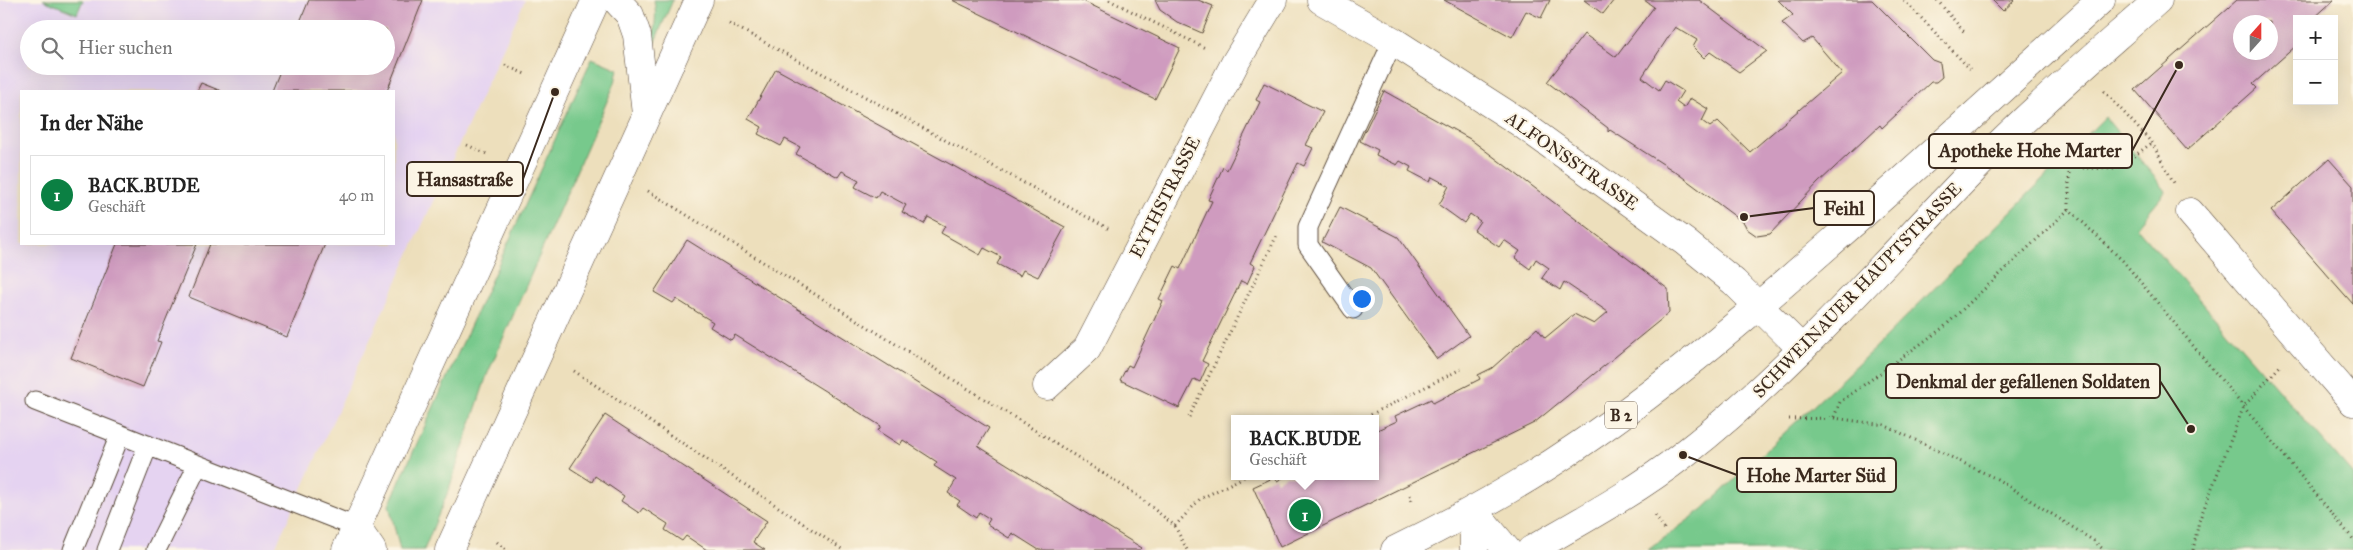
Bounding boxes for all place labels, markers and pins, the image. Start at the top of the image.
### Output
callout: Apotheke Hohe Marter [1929,134,2132,168]
callout: Hansastraße [407,162,523,196]
callout: Feihl [1814,191,1874,225]
callout: Denkmal der gefallenen Soldaten [1886,364,2160,398]
callout: Hohe Marter Süd [1737,458,1896,492]
pin: 1 [1289,496,1321,534]

